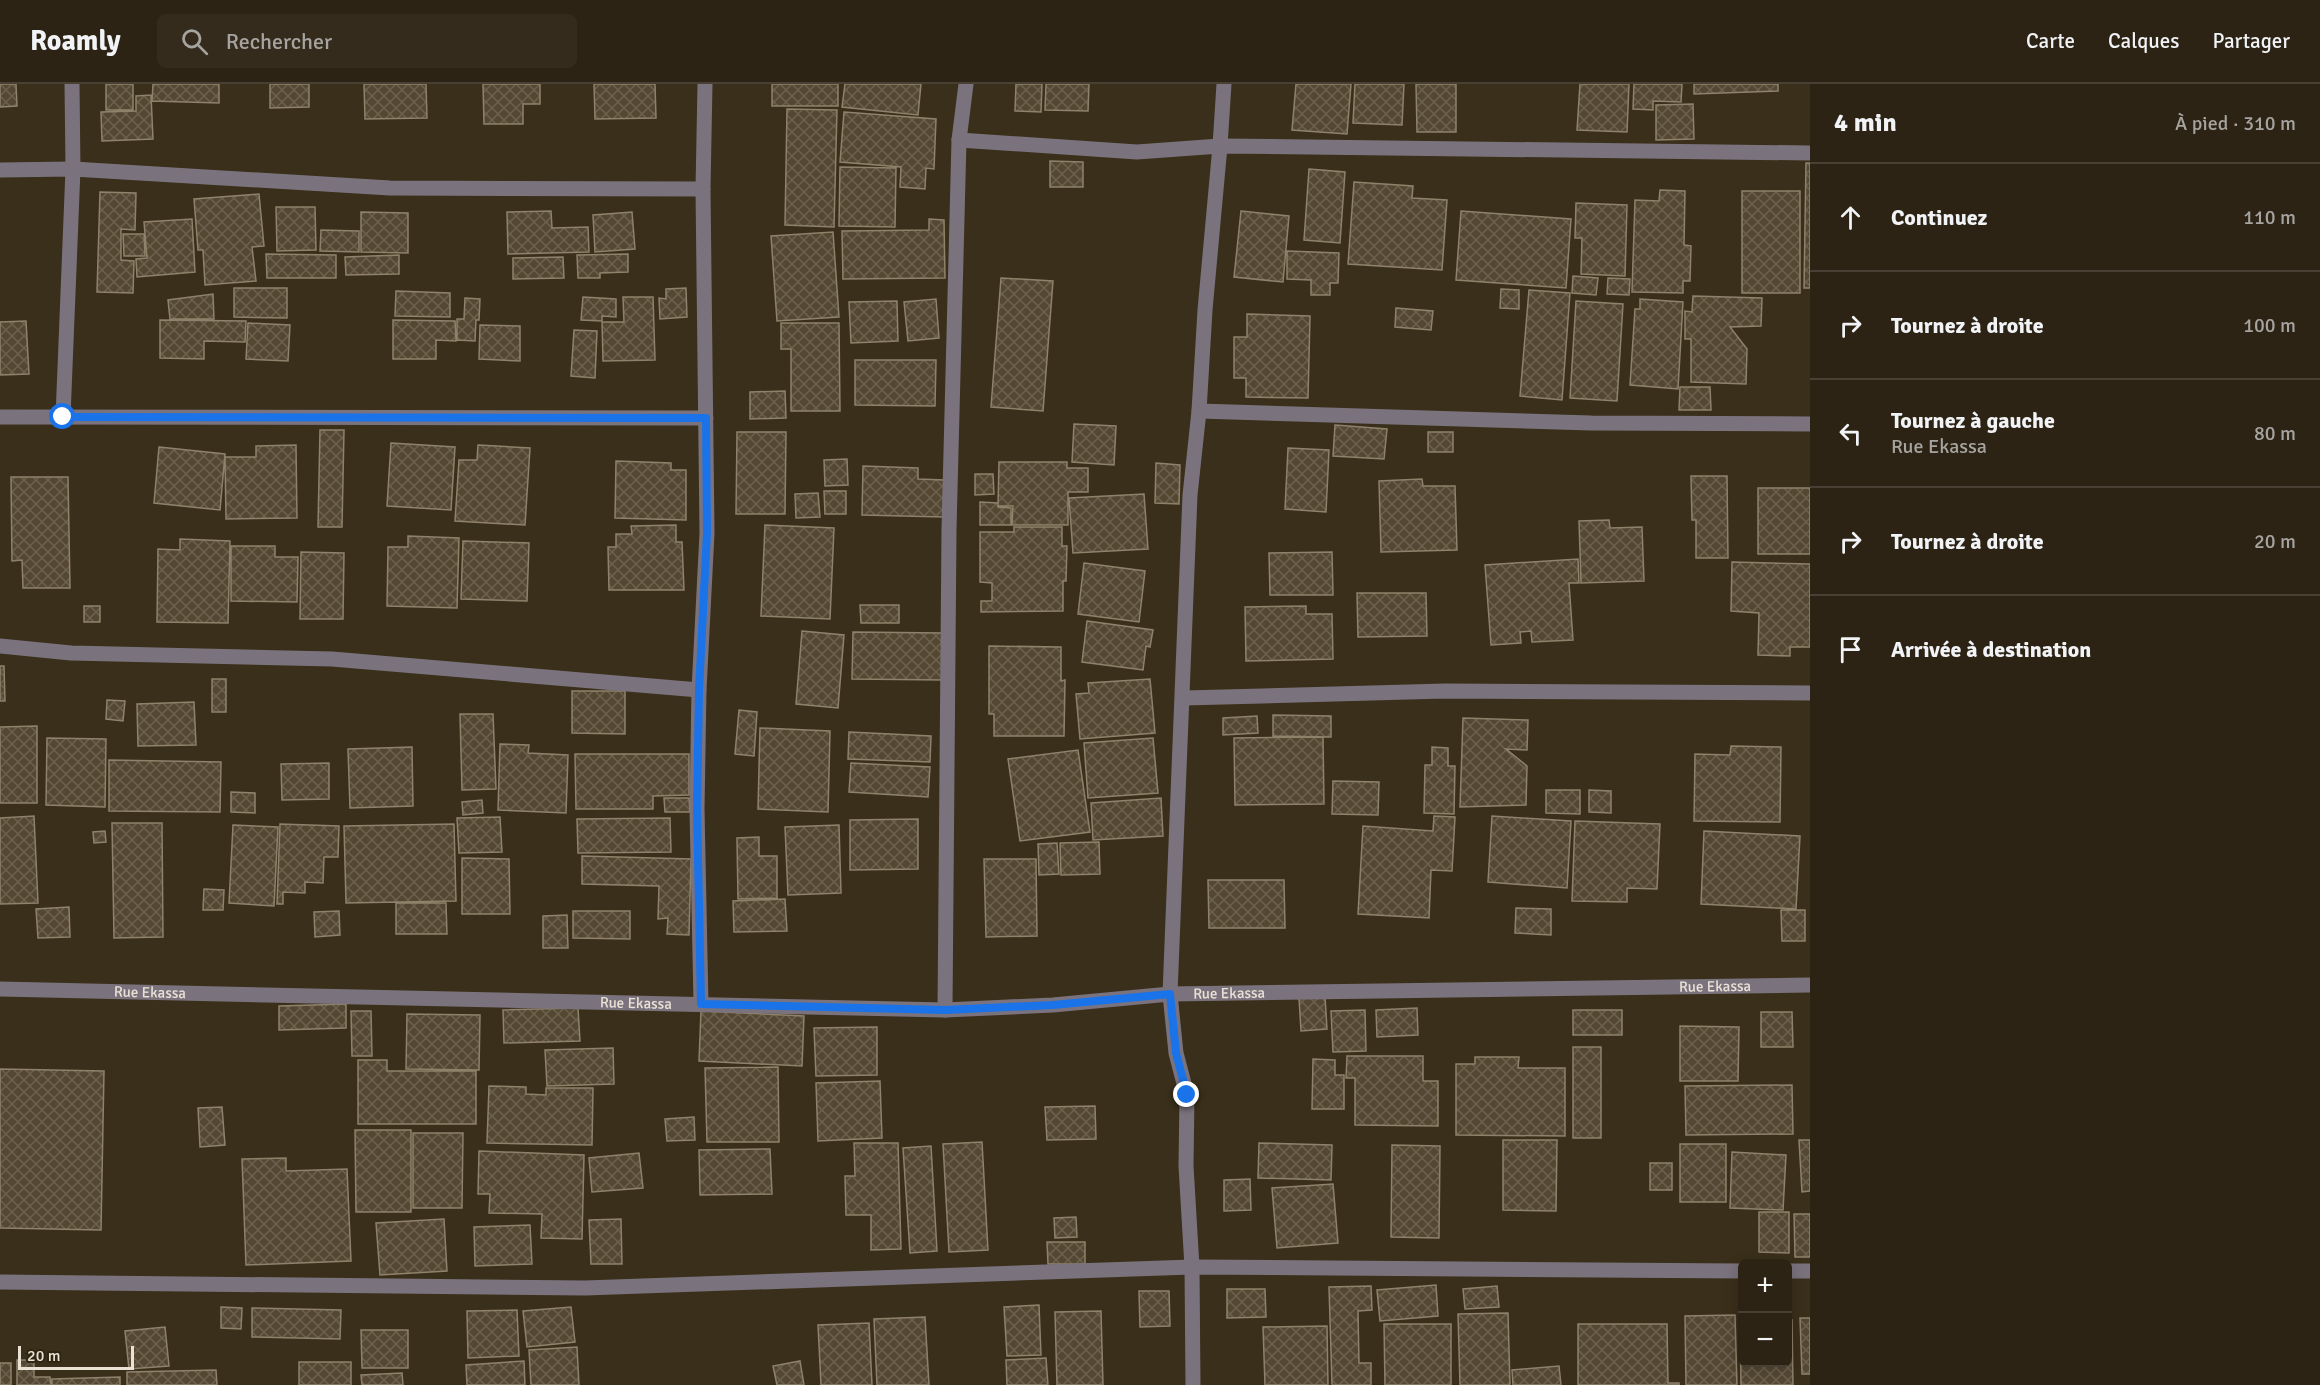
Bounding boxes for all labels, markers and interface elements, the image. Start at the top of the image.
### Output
search box [157,14,577,68]
text: Roamly [30,24,121,58]
icon: search [178,25,211,58]
text: Rechercher [226,28,332,55]
text: Carte [2026,28,2075,54]
text: Calques [2108,28,2179,54]
text: Partager [2212,28,2290,54]
text: 4 min [1834,107,1897,139]
text: À pied · 310 m [2175,111,2296,136]
icon: ahead [1834,201,1867,234]
text: Continuez [1891,204,1987,231]
text: 110 m [2243,205,2296,230]
icon: right [1834,309,1867,342]
text: Tournez à droite [1891,312,2044,339]
text: 100 m [2243,313,2296,338]
route start [49,403,75,429]
text: Tournez à gauche [1891,407,2055,434]
icon: left [1834,417,1867,450]
text: 80 m [2254,421,2296,446]
text: Rue Ekassa [1891,434,1987,459]
icon: right [1834,525,1867,558]
text: Tournez à droite [1891,528,2044,555]
text: 20 m [2254,529,2296,554]
icon: arrive [1834,633,1867,666]
text: Arrivée à destination [1891,636,2091,663]
street label: Rue Ekassa [1679,977,1751,996]
street label: Rue Ekassa [114,983,186,1002]
street label: Rue Ekassa [1193,984,1265,1003]
street label: Rue Ekassa [600,993,672,1013]
route end [1173,1081,1199,1107]
map controls [1738,1259,1792,1367]
button: + [1738,1259,1792,1313]
button: − [1738,1313,1792,1367]
scale bar [18,1343,134,1370]
text: 20 m [27,1346,61,1366]

